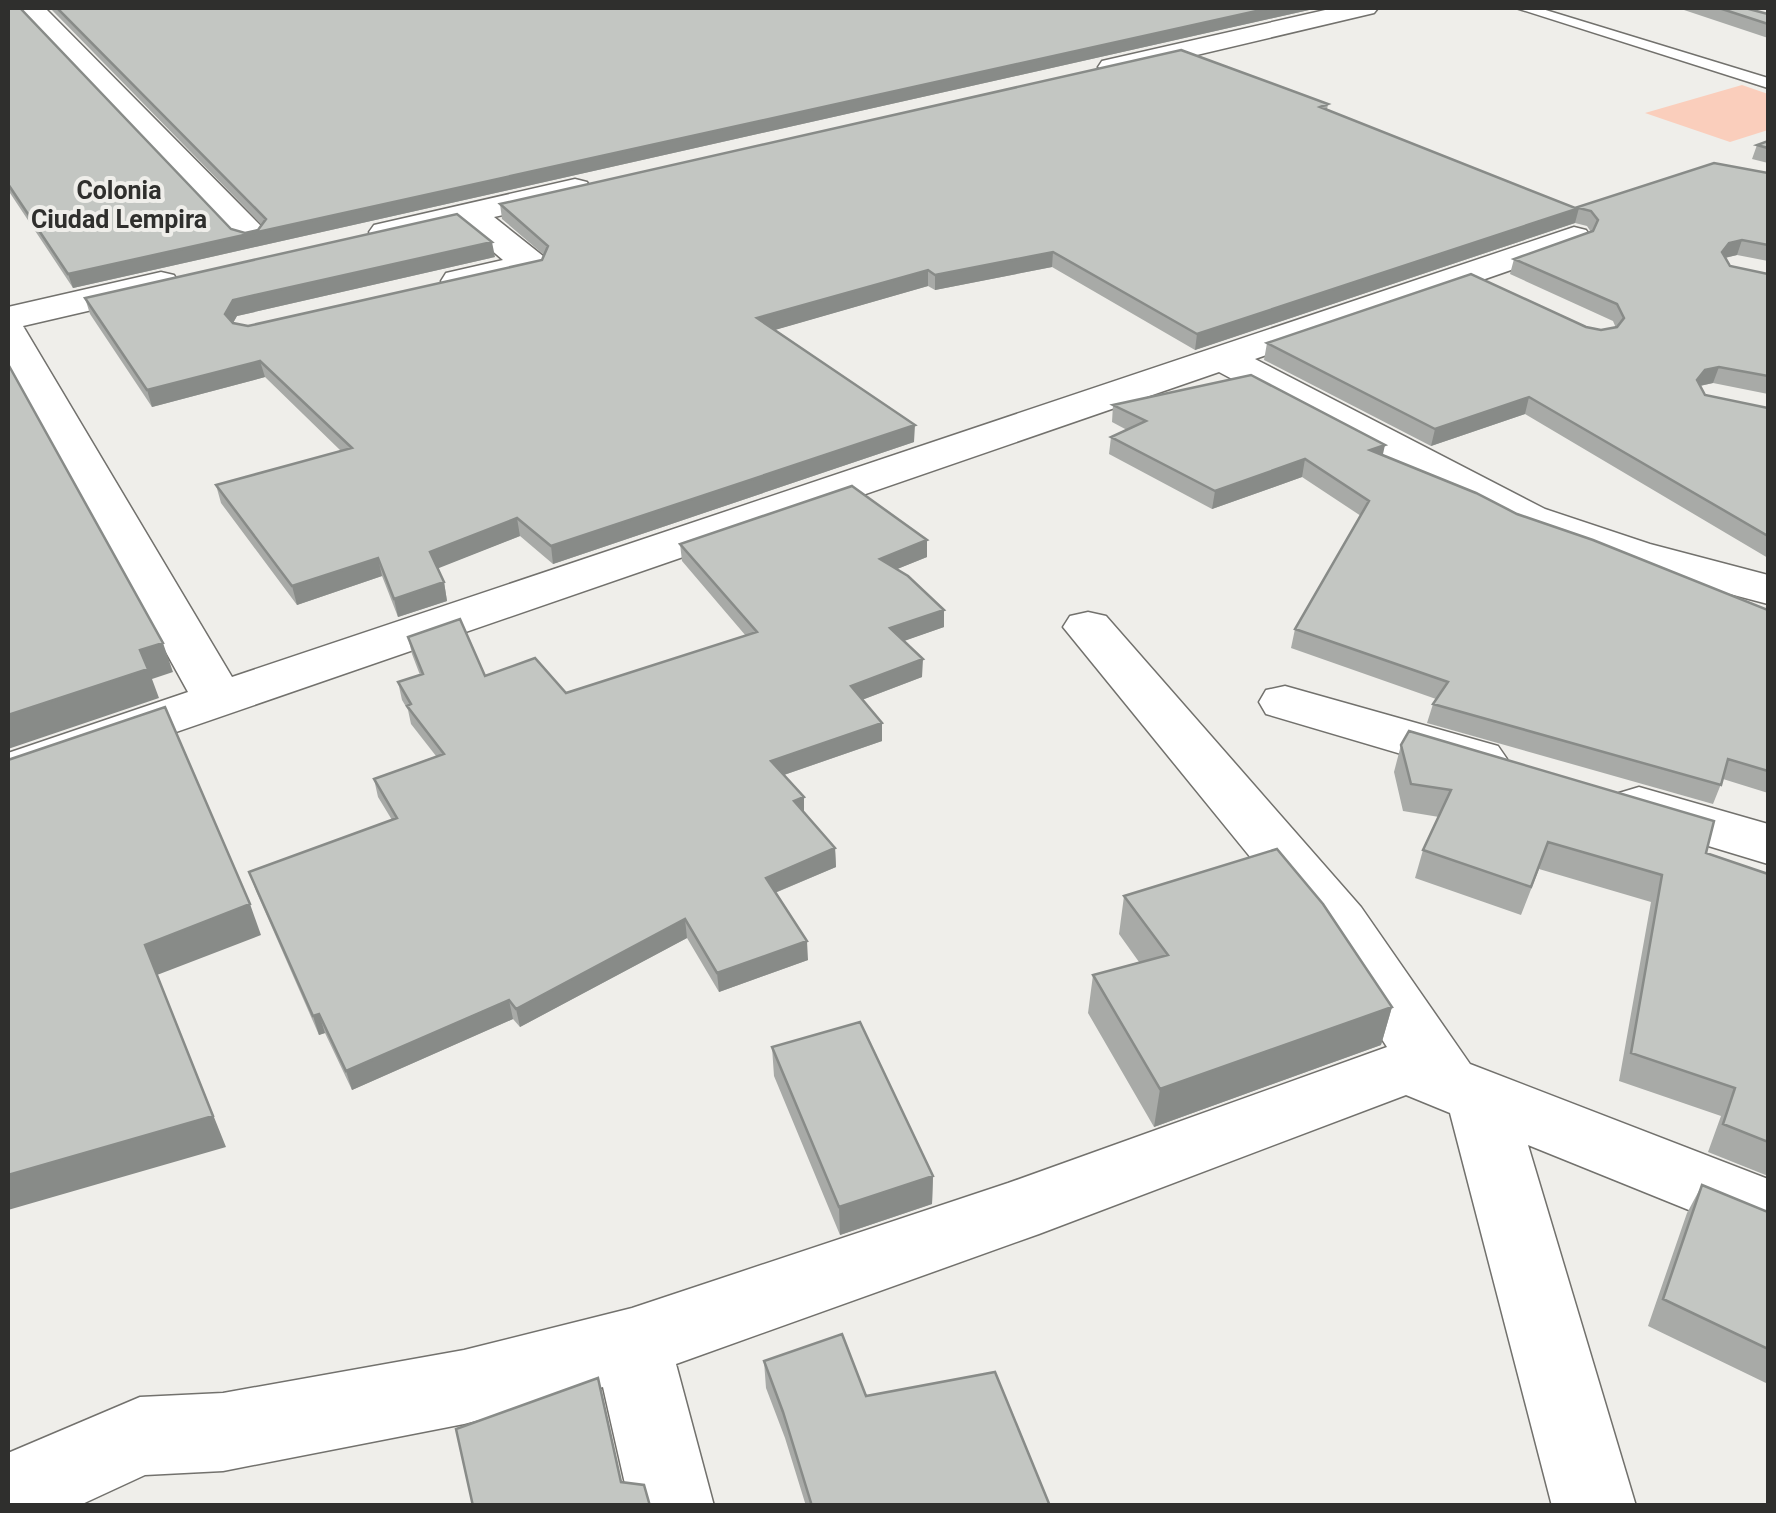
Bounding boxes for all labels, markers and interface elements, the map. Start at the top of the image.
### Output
district label: Colonia Ciudad Lempira [31,176,207,234]

